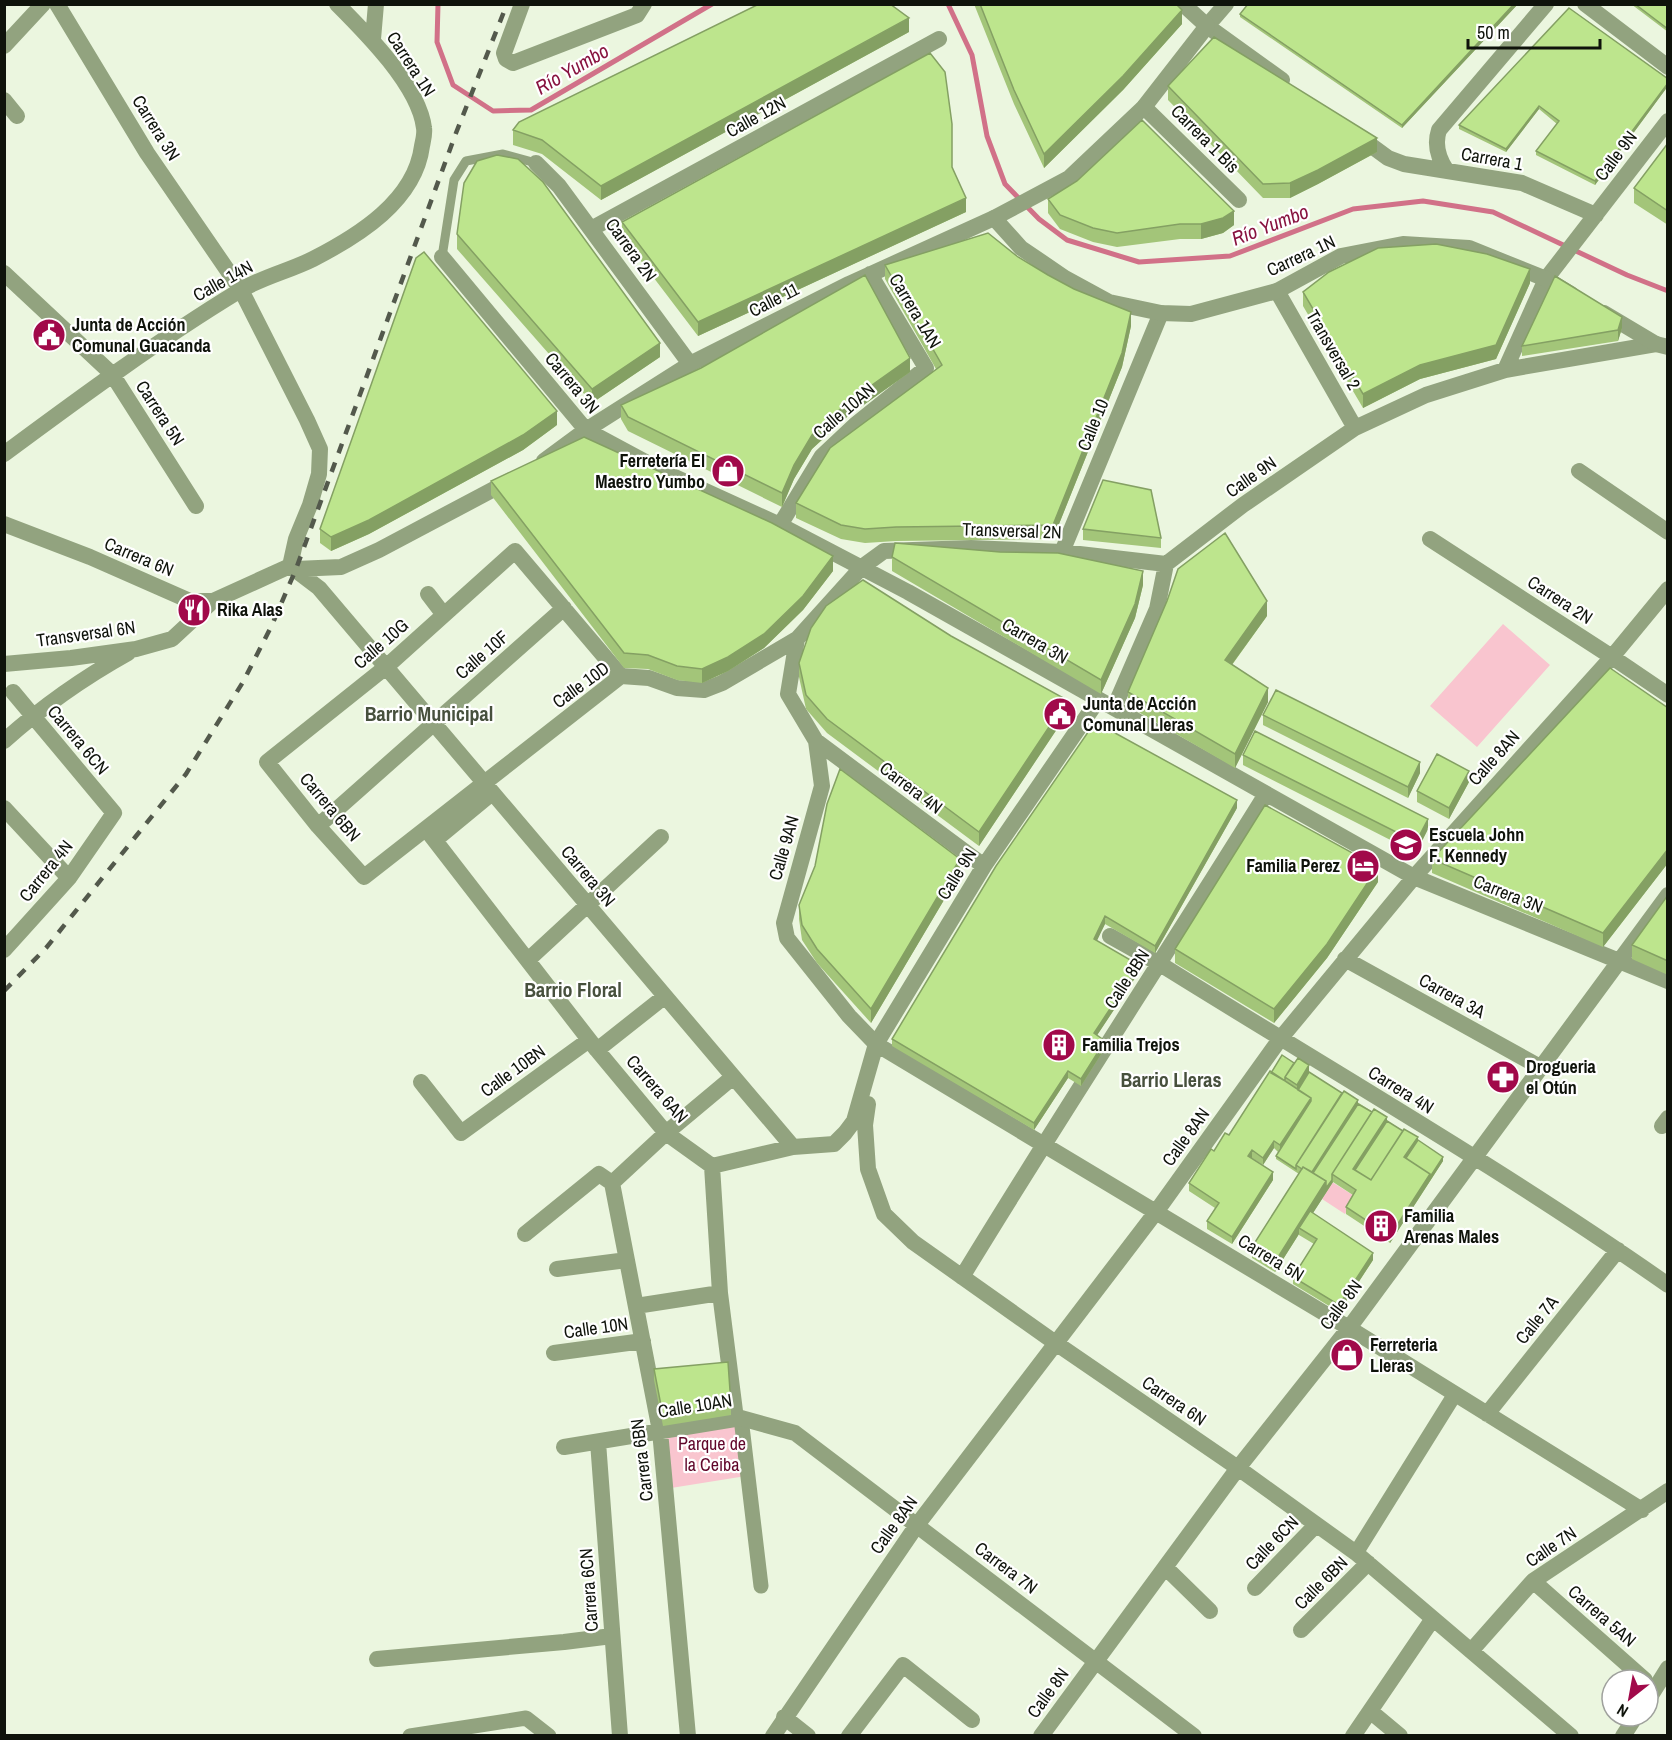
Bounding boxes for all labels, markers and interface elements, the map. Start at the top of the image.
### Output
scale bar [1468,12,1600,50]
text: 50 m [1477,20,1510,45]
street label: Carrera 1N [381,26,442,101]
water label: Río Yumbo [530,37,613,100]
street label: Carrera 3N [126,90,186,165]
street label: Calle 12N [721,90,790,143]
street label: Carrera 1 Bis [1165,99,1245,179]
street label: Calle 9N [1589,126,1643,186]
street label: Carrera 1 [1459,141,1526,176]
water label: Río Yumbo [1227,197,1312,252]
street label: Carrera 2N [600,213,663,287]
street label: Carrera 1N [1262,229,1339,282]
street label: Calle 14N [188,254,257,307]
street label: Carrera 1AN [883,269,947,353]
street label: Calle 11 [744,276,804,323]
street label: Transversal 2 [1300,305,1366,394]
place label: Junta de Acción Comunal Guacanda [72,312,211,358]
public building icon: Junta de Acción Comunal Guacanda [31,317,67,353]
street label: Carrera 3N [539,347,605,419]
street label: Carrera 5N [130,375,191,450]
street label: Calle 10AN [807,377,880,445]
street label: Calle 10 [1071,395,1114,455]
place label: Ferretería El Maestro Yumbo [595,448,705,494]
street label: Calle 9N [1220,450,1281,503]
shop icon: Ferretería El Maestro Yumbo [710,453,746,489]
street label: Transversal 2N [962,516,1062,545]
street label: Carrera 6N [101,531,178,582]
street label: Carrera 2N [1523,569,1598,630]
restaurant icon: Rika Alas [176,592,212,628]
place label: Rika Alas [217,597,283,622]
street label: Carrera 3N [997,611,1073,670]
street label: Calle 10G [348,613,414,675]
street label: Transversal 6N [35,614,137,653]
street label: Calle 10F [450,624,514,685]
street label: Calle 10D [547,655,614,714]
place label: Junta de Acción Comunal Lleras [1083,691,1196,737]
public building icon: Junta de Acción Comunal Lleras [1042,696,1078,732]
street label: Carrera 6CN [42,700,115,780]
district label: Barrio Municipal [365,700,493,727]
street label: Calle 8AN [1462,725,1525,791]
street label: Carrera 4N [875,756,948,820]
street label: Carrera 6BN [294,767,367,846]
street label: Calle 9AN [762,812,805,883]
place label: Escuela John F. Kennedy [1429,822,1524,868]
school or university icon: Escuela John F. Kennedy [1388,827,1424,863]
street label: Carrera 4N [13,834,78,907]
street label: Carrera 3N [555,840,621,912]
street label: Calle 9N [931,843,982,904]
hotel icon: Familia Perez [1345,848,1381,884]
place label: Familia Perez [1246,853,1341,878]
street label: Carrera 3N [1470,868,1547,919]
street label: Calle 8BN [1098,944,1155,1013]
street label: Carrera 3A [1415,967,1490,1024]
district label: Barrio Floral [524,976,622,1003]
building icon: Familia Trejos [1041,1027,1077,1063]
place label: Familia Trejos [1082,1032,1180,1057]
street label: Calle 10BN [475,1039,550,1103]
street label: Carrera 6AN [621,1049,694,1128]
place label: Drogueria el Otún [1526,1054,1597,1100]
pharmacy icon: Drogueria el Otún [1485,1059,1521,1095]
street label: Carrera 4N [1364,1060,1439,1120]
district label: Barrio Lleras [1120,1066,1222,1093]
street label: Calle 8AN [1156,1102,1215,1171]
place label: Familia Arenas Males [1404,1203,1499,1249]
building icon: Familia Arenas Males [1363,1208,1399,1244]
street label: Carrera 5N [1234,1228,1309,1287]
street label: Calle 8N [1314,1275,1368,1335]
street label: Calle 7A [1509,1290,1564,1349]
street label: Calle 10N [562,1311,630,1344]
place label: Ferreteria Lleras [1370,1332,1438,1378]
shop icon: Ferreteria Lleras [1329,1337,1365,1373]
street label: Carrera 6N [1137,1370,1212,1431]
street label: Calle 10AN [656,1387,734,1424]
street label: Carrera 6BN [624,1417,659,1503]
park label: Parque de la Ceiba [678,1431,746,1477]
street label: Calle 8AN [864,1490,923,1559]
street label: Calle 6CN [1239,1510,1304,1576]
street label: Calle 7N [1520,1520,1581,1573]
street label: Carrera 7N [970,1536,1043,1600]
street label: Carrera 6CN [573,1547,604,1633]
street label: Calle 6BN [1288,1550,1353,1615]
street label: Carrera 5AN [1563,1579,1642,1652]
street label: Calle 8N [1021,1662,1074,1723]
north arrow [1600,1668,1660,1728]
text: N [1613,1699,1632,1723]

